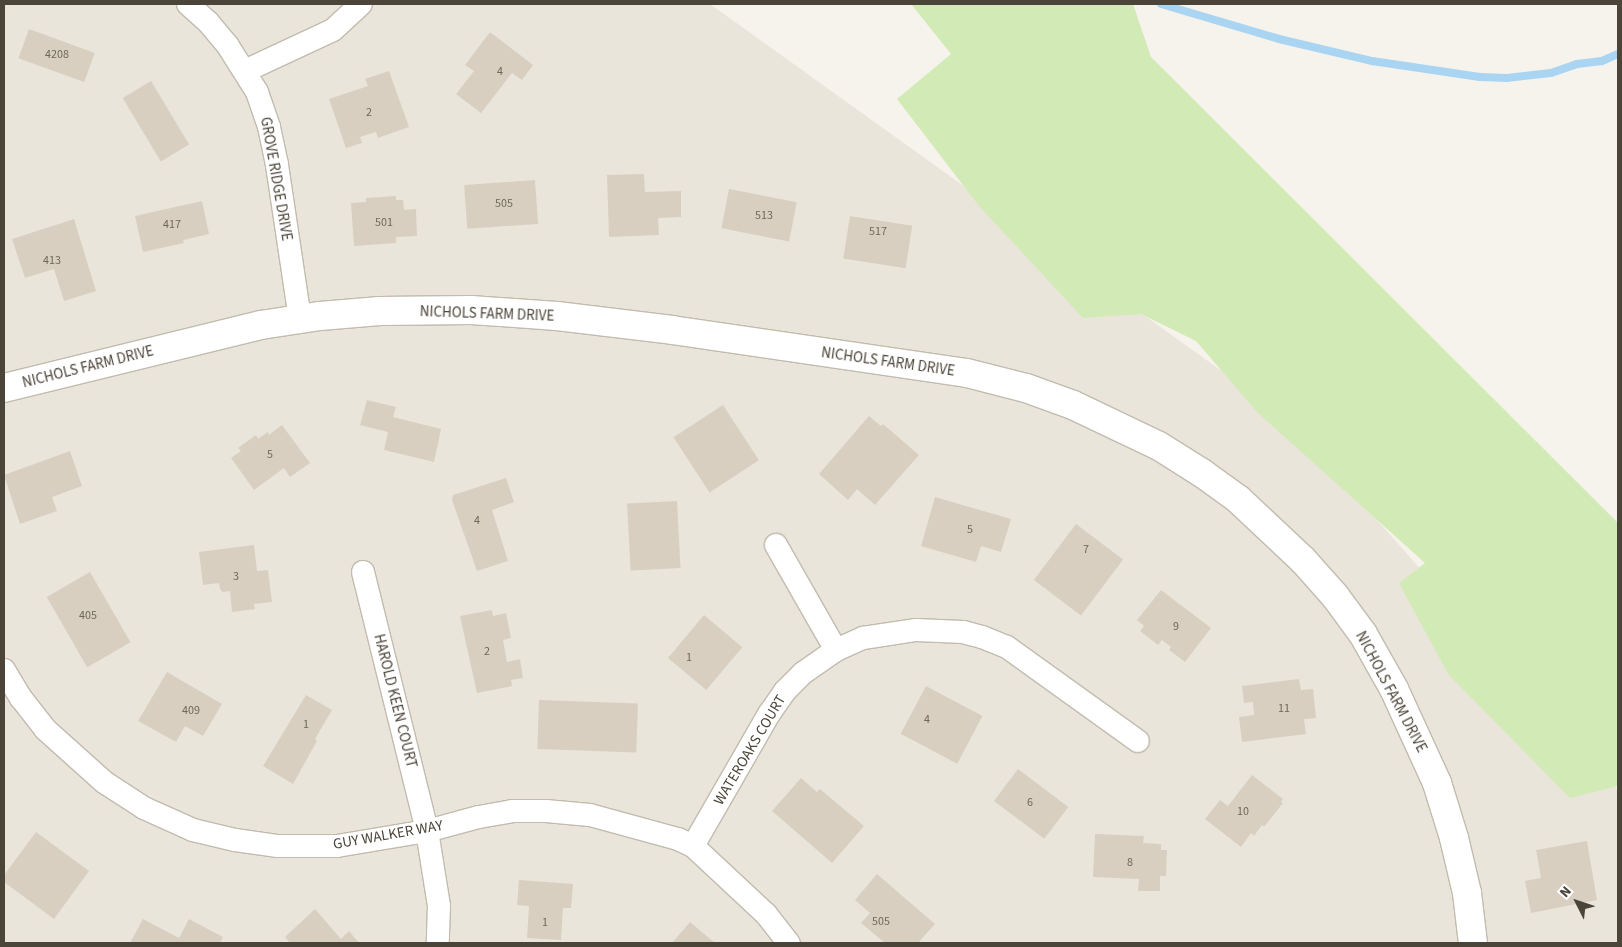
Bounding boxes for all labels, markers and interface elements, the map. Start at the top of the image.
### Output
house number: 4208 [45,48,69,62]
house number: 4 [497,65,503,79]
house number: 2 [366,106,372,120]
street label: GROVE RIDGE DRIVE [256,116,296,242]
house number: 505 [495,197,513,211]
house number: 513 [755,209,773,223]
house number: 501 [375,216,393,230]
house number: 417 [163,218,181,232]
house number: 517 [869,225,887,239]
house number: 413 [43,254,61,268]
street label: NICHOLS FARM DRIVE [419,303,555,325]
street label: NICHOLS FARM DRIVE [20,342,156,392]
street label: NICHOLS FARM DRIVE [820,344,956,380]
house number: 5 [267,448,273,462]
house number: 4 [474,514,480,528]
house number: 5 [967,523,973,537]
house number: 7 [1083,543,1089,557]
house number: 3 [233,570,239,584]
house number: 405 [79,609,97,623]
house number: 9 [1173,620,1179,634]
street label: NICHOLS FARM DRIVE [1351,628,1431,756]
street label: HAROLD KEEN COURT [370,632,420,770]
house number: 2 [484,645,490,659]
house number: 1 [686,651,692,665]
street label: WATEROAKS COURT [710,692,790,808]
house number: 11 [1278,702,1290,716]
house number: 409 [182,704,200,718]
house number: 4 [924,713,930,727]
house number: 1 [303,718,309,732]
house number: 6 [1027,796,1033,810]
house number: 10 [1237,805,1249,819]
street label: GUY WALKER WAY [332,816,444,854]
house number: 8 [1127,856,1133,870]
north arrow [1552,877,1602,927]
text: N [1555,882,1576,902]
house number: 505 [872,915,890,929]
house number: 1 [542,916,548,930]

